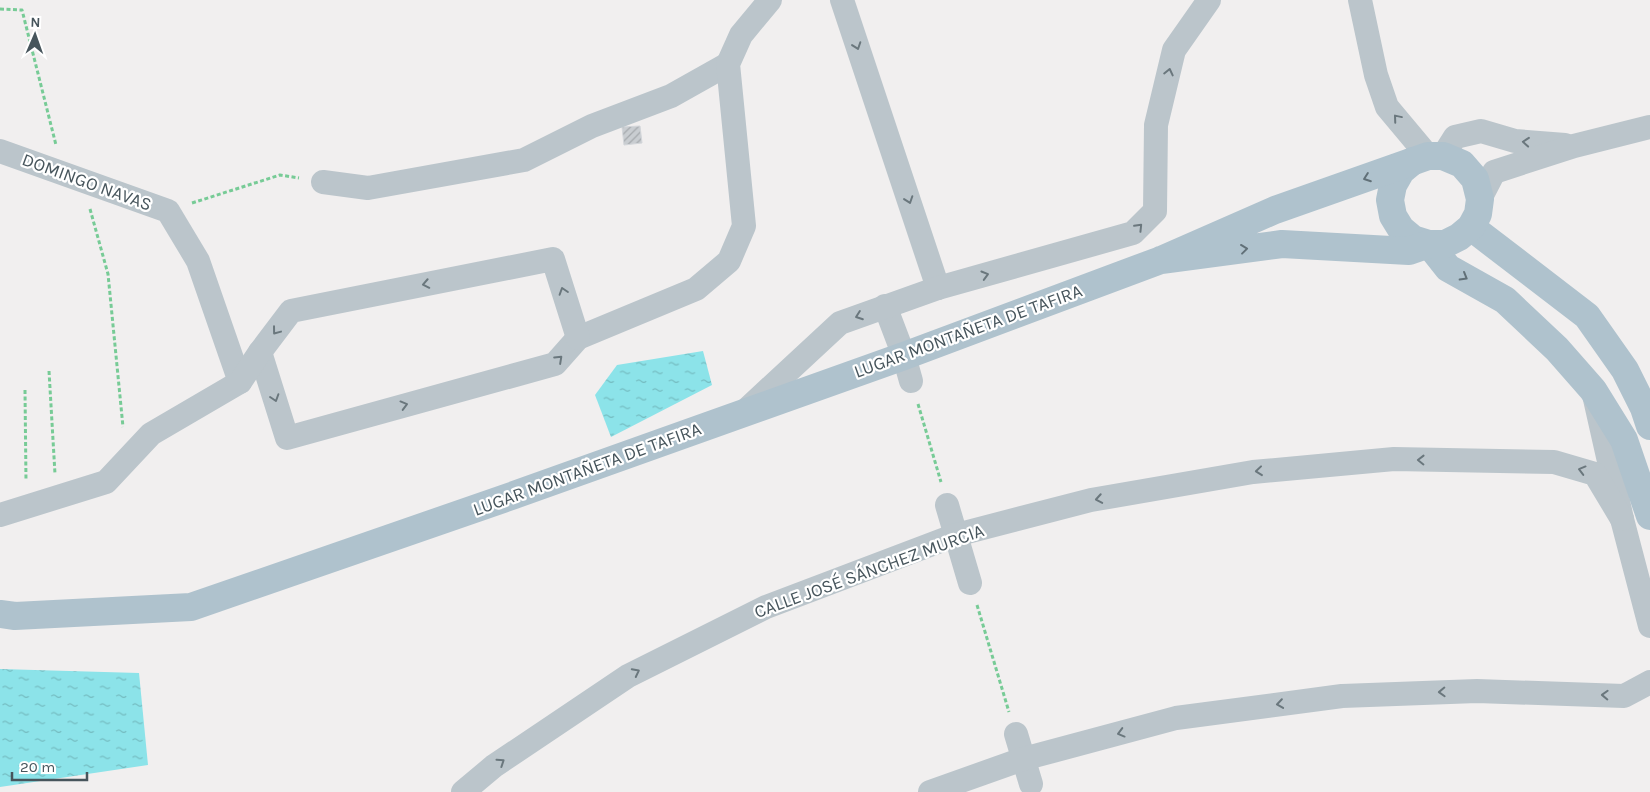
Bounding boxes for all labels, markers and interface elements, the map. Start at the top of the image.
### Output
north arrow [10,10,60,60]
text: N [30,14,41,31]
one-way arrow [851,41,861,50]
one-way arrow [1163,68,1174,77]
one-way arrow [1394,115,1402,124]
one-way arrow [1522,137,1530,148]
street label: DOMINGO NAVAS [19,148,155,216]
one-way arrow [1363,172,1372,182]
one-way arrow [903,195,913,204]
one-way arrow [1133,224,1142,233]
one-way arrow [1240,244,1248,255]
one-way arrow [1458,270,1467,280]
one-way arrow [980,271,989,281]
one-way arrow [422,279,431,289]
street label: LUGAR MONTAÑETA DE TAFIRA [851,279,1085,383]
one-way arrow [559,288,569,296]
one-way arrow [855,310,864,320]
one-way arrow [273,325,282,335]
one-way arrow [553,356,562,365]
one-way arrow [269,393,279,402]
one-way arrow [400,401,408,411]
street label: LUGAR MONTAÑETA DE TAFIRA [470,417,704,521]
one-way arrow [1417,455,1424,465]
one-way arrow [1255,465,1263,476]
one-way arrow [1579,466,1587,476]
one-way arrow [1095,494,1103,504]
street label: CALLE JOSÉ SÁNCHEZ MURCIA [751,518,987,623]
one-way arrow [631,668,640,678]
one-way arrow [1438,687,1446,698]
one-way arrow [1600,690,1608,700]
one-way arrow [1276,698,1284,709]
one-way arrow [1116,727,1125,738]
scale bar [12,750,88,782]
text: 20 m [20,758,55,776]
one-way arrow [495,759,505,768]

